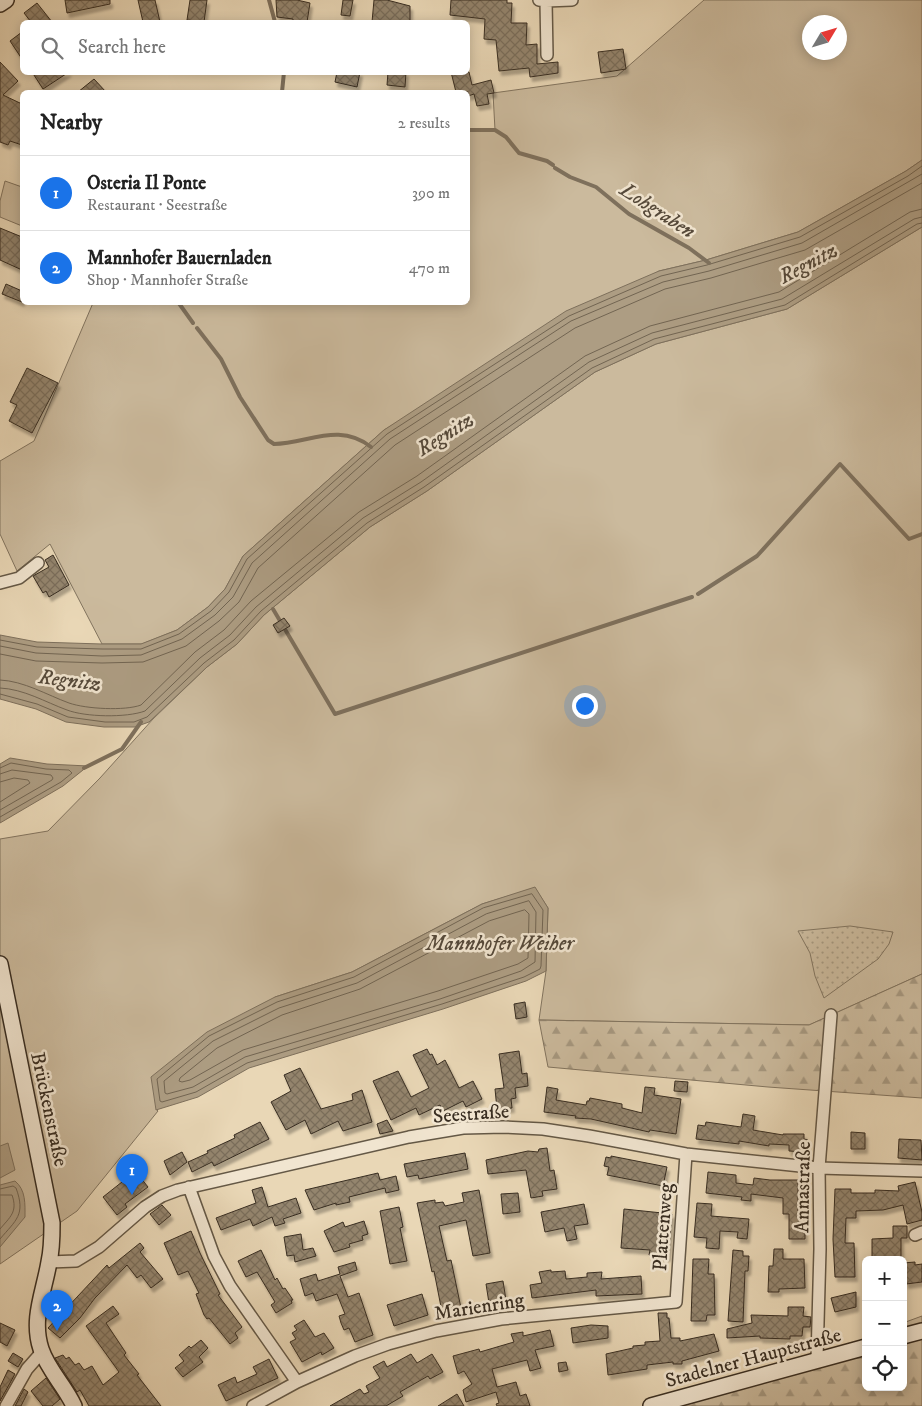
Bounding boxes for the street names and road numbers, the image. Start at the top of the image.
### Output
street label: Brückenstraße [24,1050,73,1169]
street label: Seestraße [432,1099,510,1130]
street label: Annastraße [790,1141,817,1233]
street label: Plattenweg [648,1182,679,1272]
street label: Marienring [432,1288,526,1327]
street label: Stadelner Hauptstraße [663,1323,844,1394]

